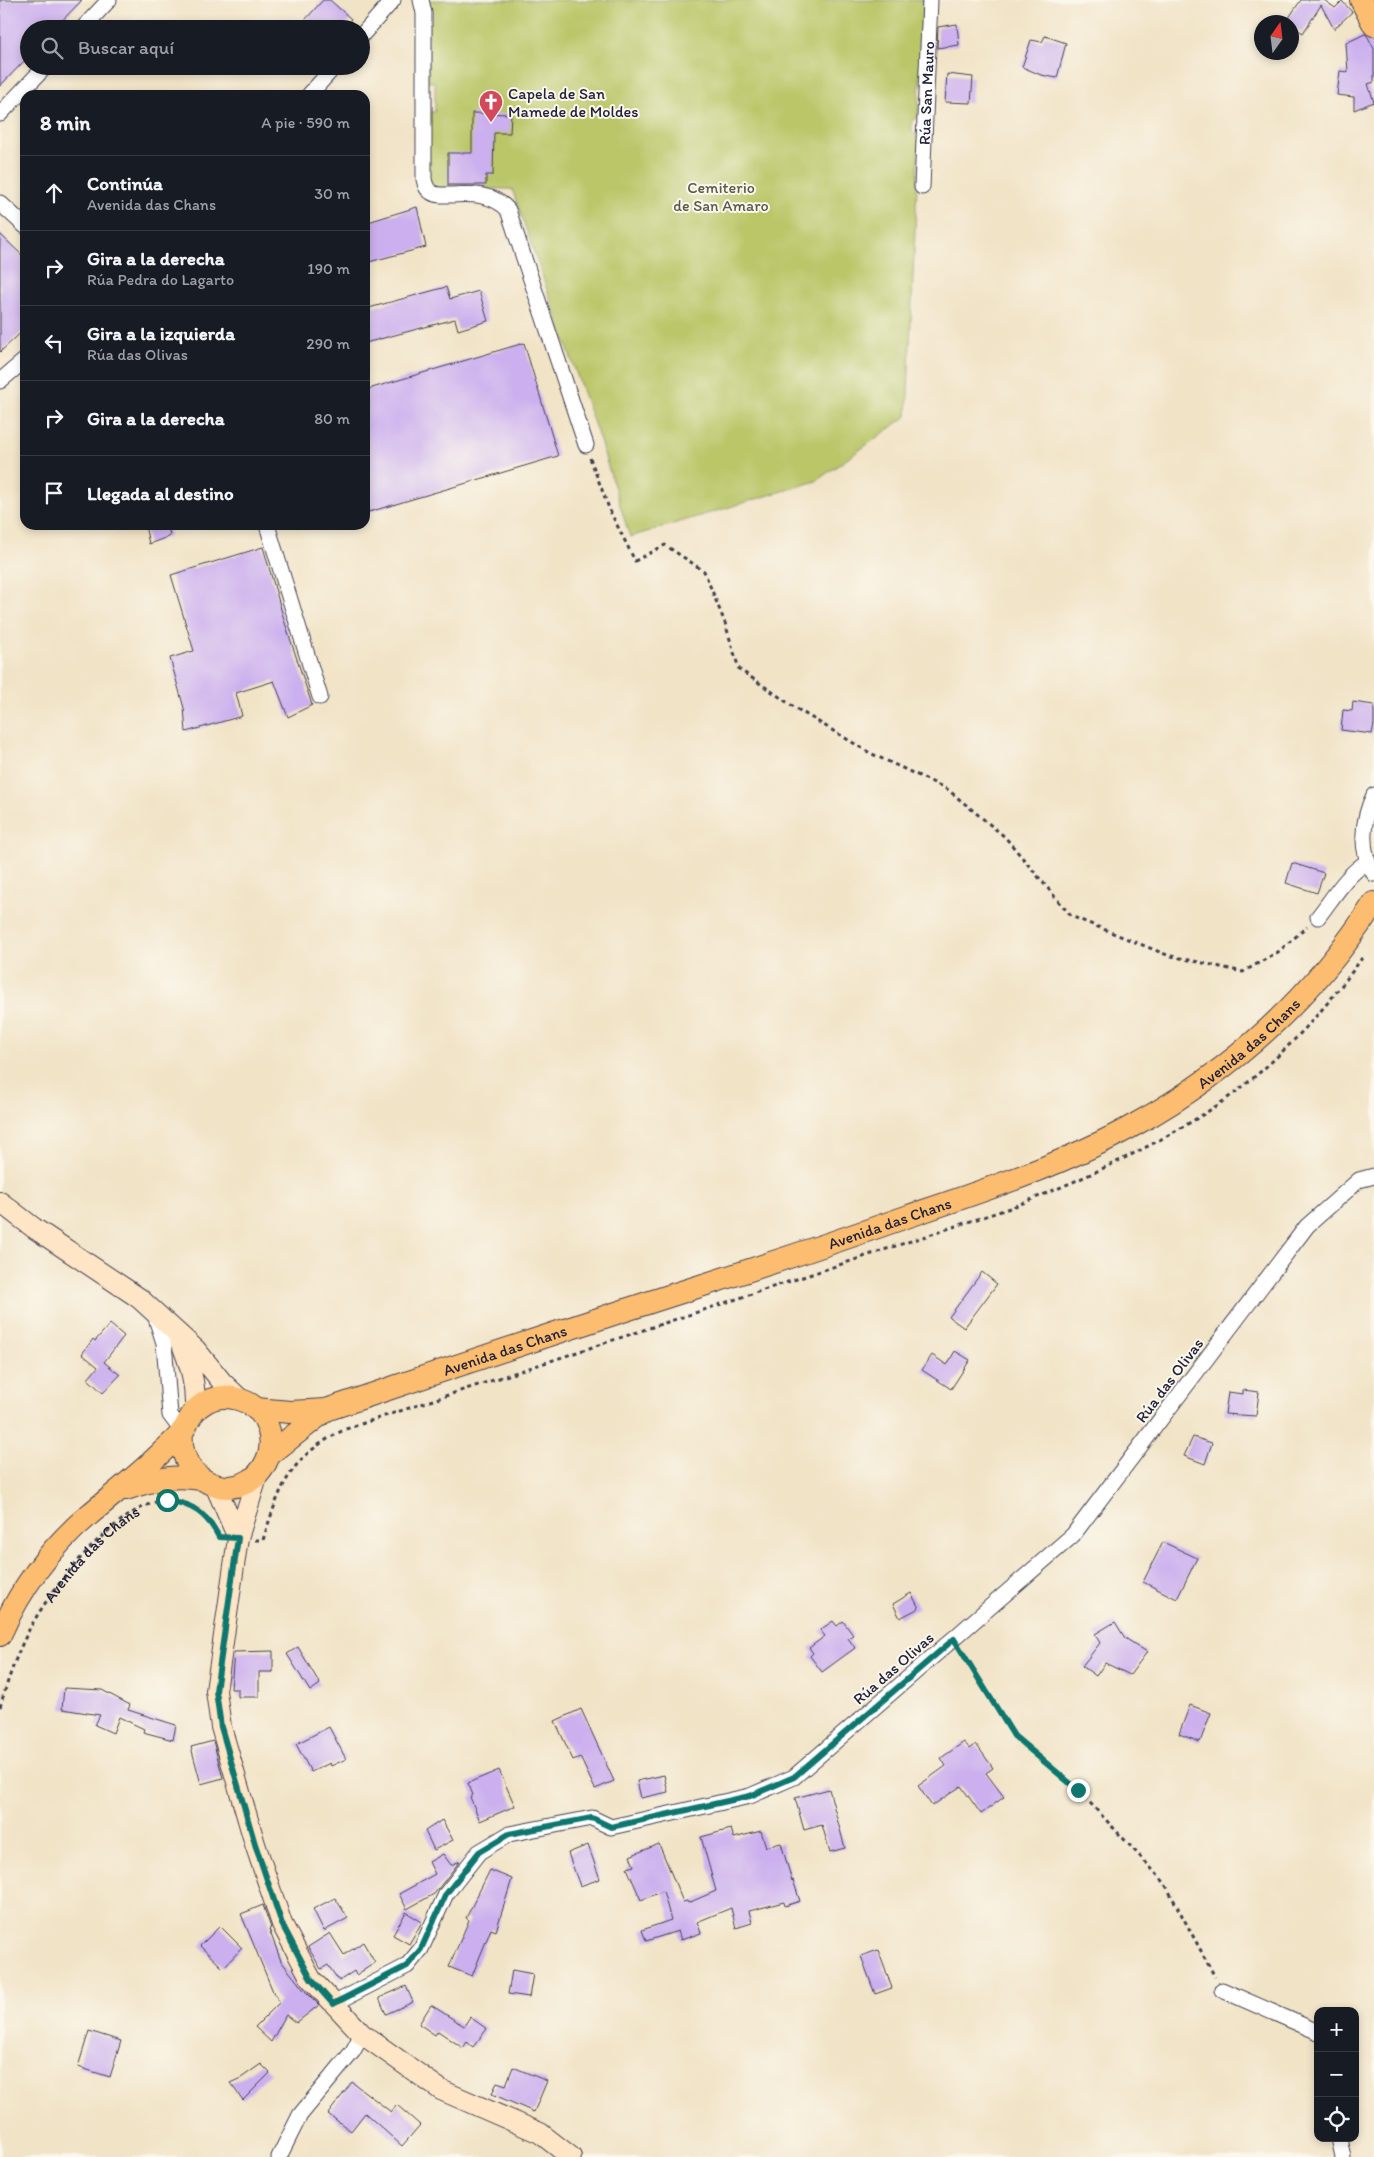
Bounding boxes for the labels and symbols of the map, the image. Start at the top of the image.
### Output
north arrow [1254,15,1299,60]
street label: Rúa San Mauro [915,41,938,145]
place label: Capela de San Mamede de Moldes [508,84,638,121]
church icon: Capela de San Mamede de Moldes [478,89,504,123]
park label: Cemiterio de San Amaro [673,178,769,215]
street label: Avenida das Chans [1194,994,1304,1093]
street label: Avenida das Chans [826,1193,954,1253]
street label: Avenida das Chans [441,1321,569,1380]
street label: Rúa das Olivas [1131,1334,1207,1426]
route start [156,1489,179,1512]
street label: Avenida das Chans [40,1502,143,1606]
street label: Rúa das Olivas [849,1628,938,1709]
route end [1067,1779,1090,1802]

